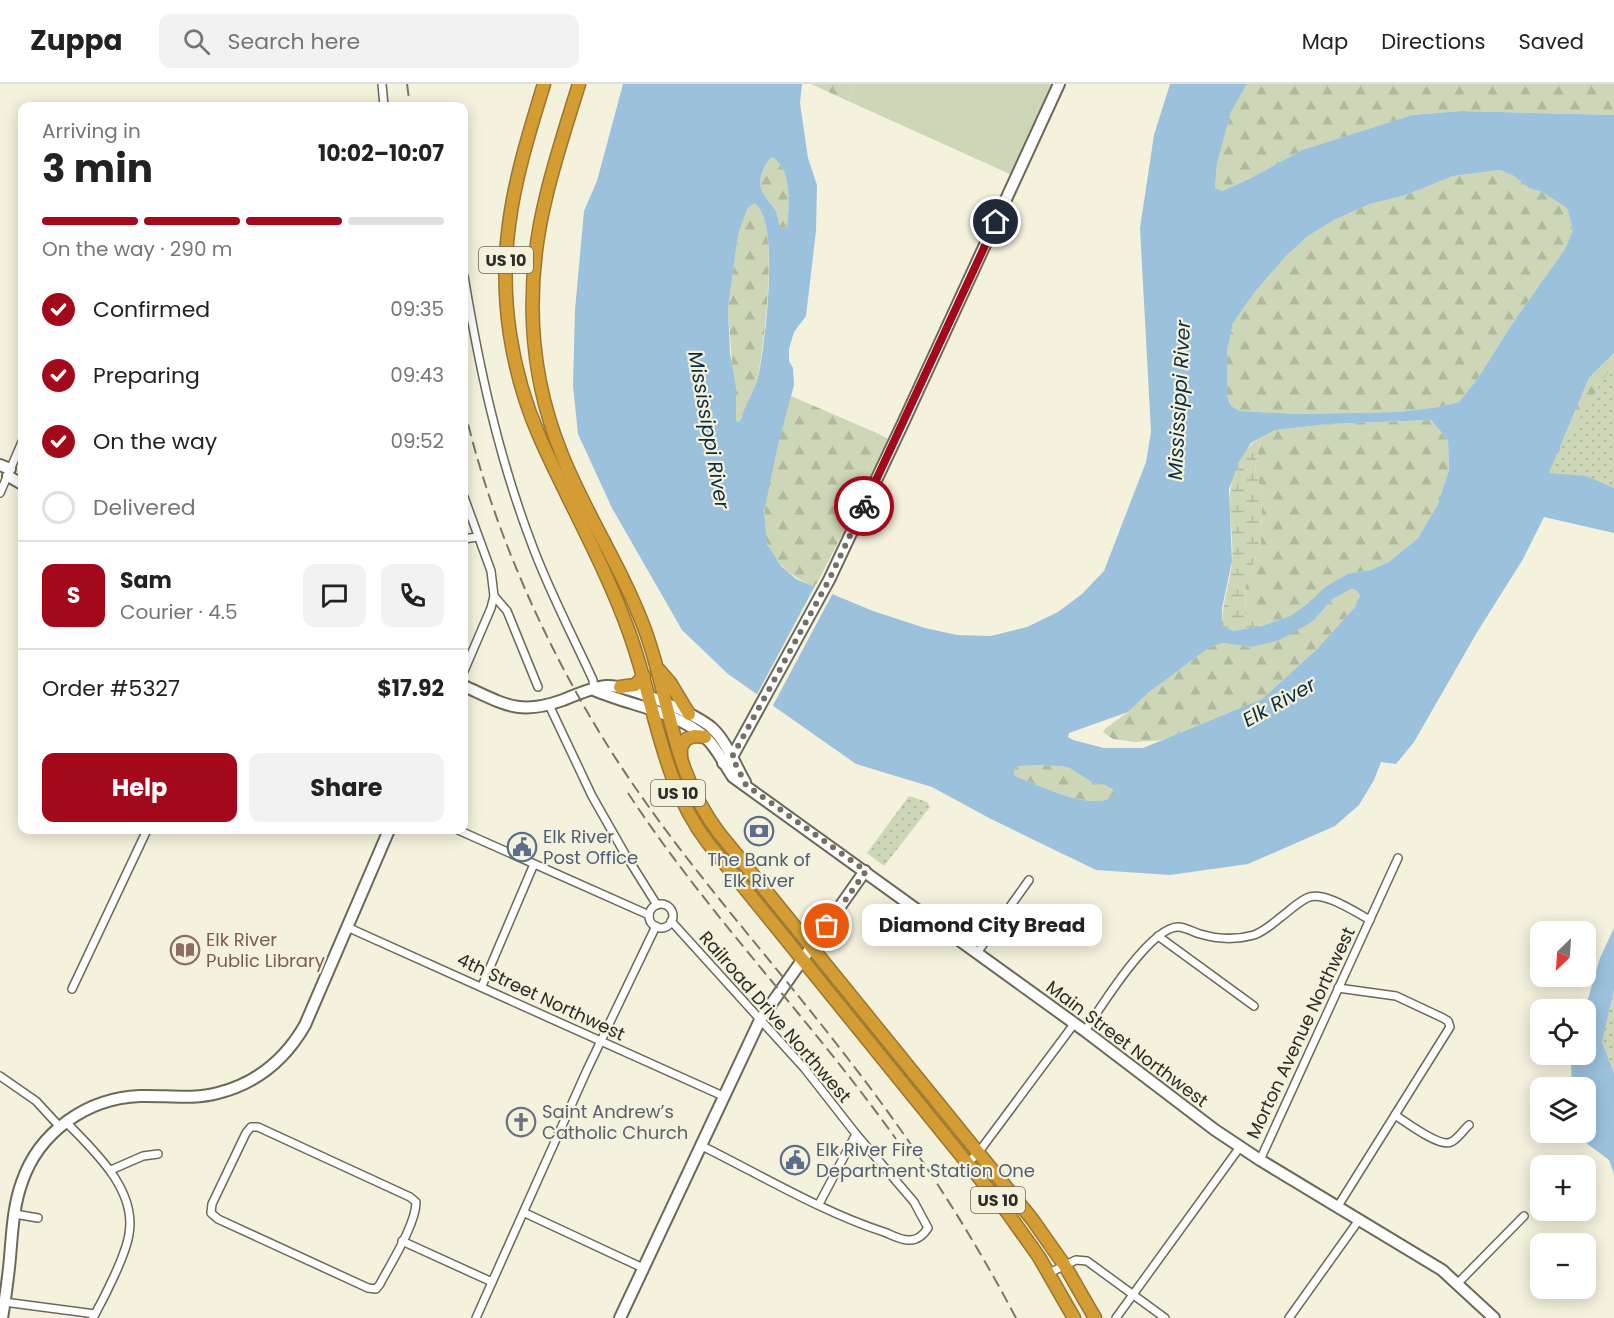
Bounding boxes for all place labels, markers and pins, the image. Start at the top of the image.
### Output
pin [970,196,1021,247]
bank icon: The Bank of Elk River [743,815,775,847]
place label: Elk River Post Office [543,824,638,870]
public building icon: Elk River Post Office [506,831,538,863]
place label: The Bank of Elk River [707,847,811,893]
pin [801,900,852,951]
callout: Diamond City Bread [863,905,1103,947]
place label: Elk River Public Library [206,927,325,973]
library icon: Elk River Public Library [169,934,201,966]
place label: Saint Andrew’s Catholic Church [542,1099,688,1145]
church icon: Saint Andrew’s Catholic Church [505,1106,537,1138]
place label: Elk River Fire Department Station One [816,1137,1035,1183]
public building icon: Elk River Fire Department Station One [779,1144,811,1176]

